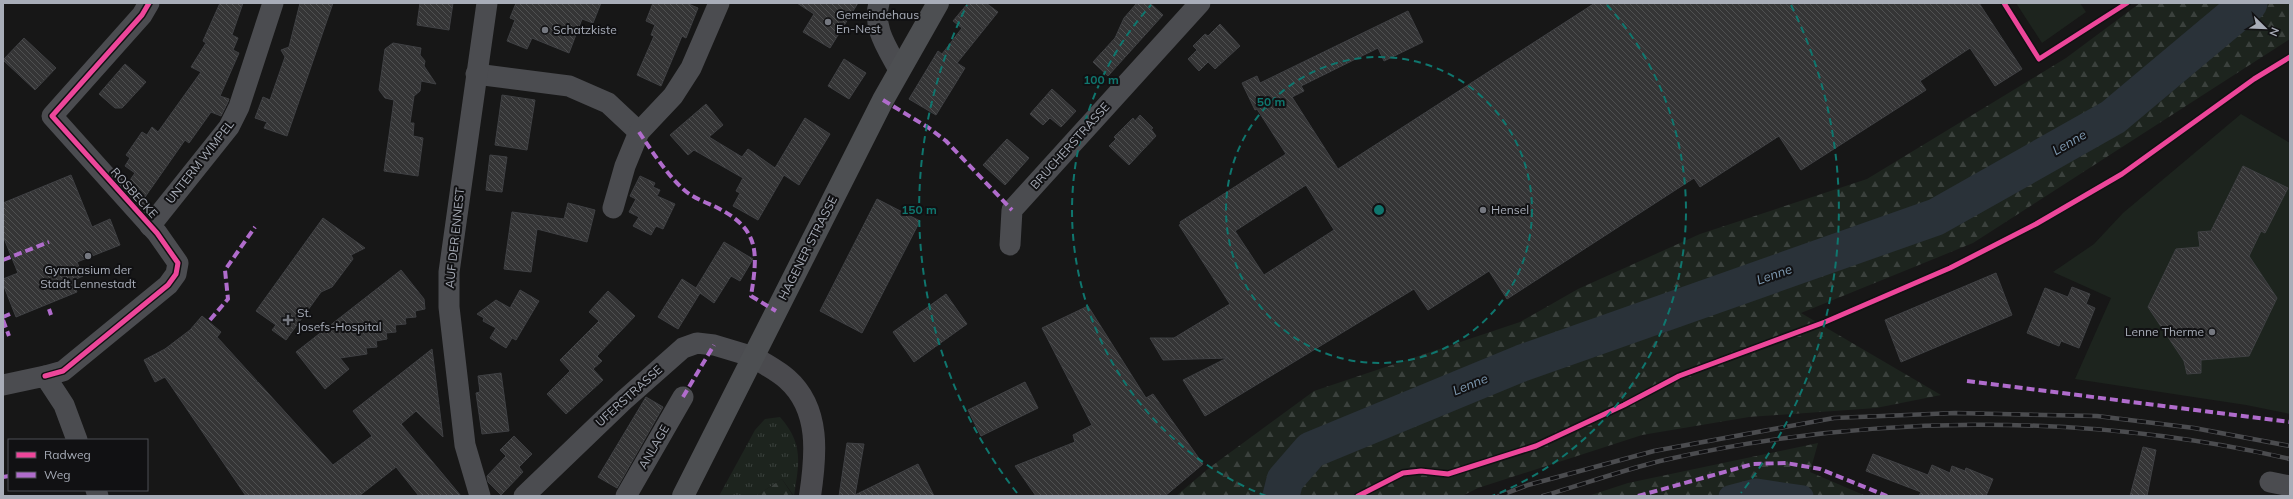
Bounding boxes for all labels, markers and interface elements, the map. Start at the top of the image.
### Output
place label: Gemeindehaus En-Nest [836,7,919,36]
north arrow [2245,8,2285,48]
marker: Gemeindehaus En-Nest [823,17,833,27]
place label: Schatzkiste [553,22,617,37]
marker: Schatzkiste [540,25,550,35]
text: N [2266,25,2282,38]
text: 100 m [1083,72,1119,87]
text: 50 m [1257,94,1285,109]
street label: BRUCHERSTRASSE [1027,99,1112,192]
street label: UNTERM WIMPEL [162,117,237,206]
water label: Lenne [2049,126,2089,158]
street label: ROSBECKE [108,164,161,221]
street label: AUF DER ENNEST [442,186,467,289]
street label: HAGENER STRASSE [775,193,840,302]
text: 150 m [901,202,937,217]
place label: Hensel [1491,202,1529,217]
centre of rings [1372,203,1386,217]
marker: Hensel [1478,205,1488,215]
marker: Gymnasium der Stadt Lennestadt [83,251,93,261]
water label: Lenne [1754,261,1794,287]
place label: Gymnasium der Stadt Lennestadt [40,262,136,291]
place label: St. Josefs-Hospital [297,305,382,334]
marker: St. Josefs-Hospital [282,314,294,326]
place label: Lenne Therme [2125,324,2204,339]
marker: Lenne Therme [2207,327,2217,337]
street label: UFERSTRASSE [592,362,665,429]
water label: Lenne [1450,370,1490,398]
street label: ANLAGE [635,422,672,472]
legend [8,439,148,491]
text: Radweg [44,447,91,462]
text: Weg [44,467,70,482]

